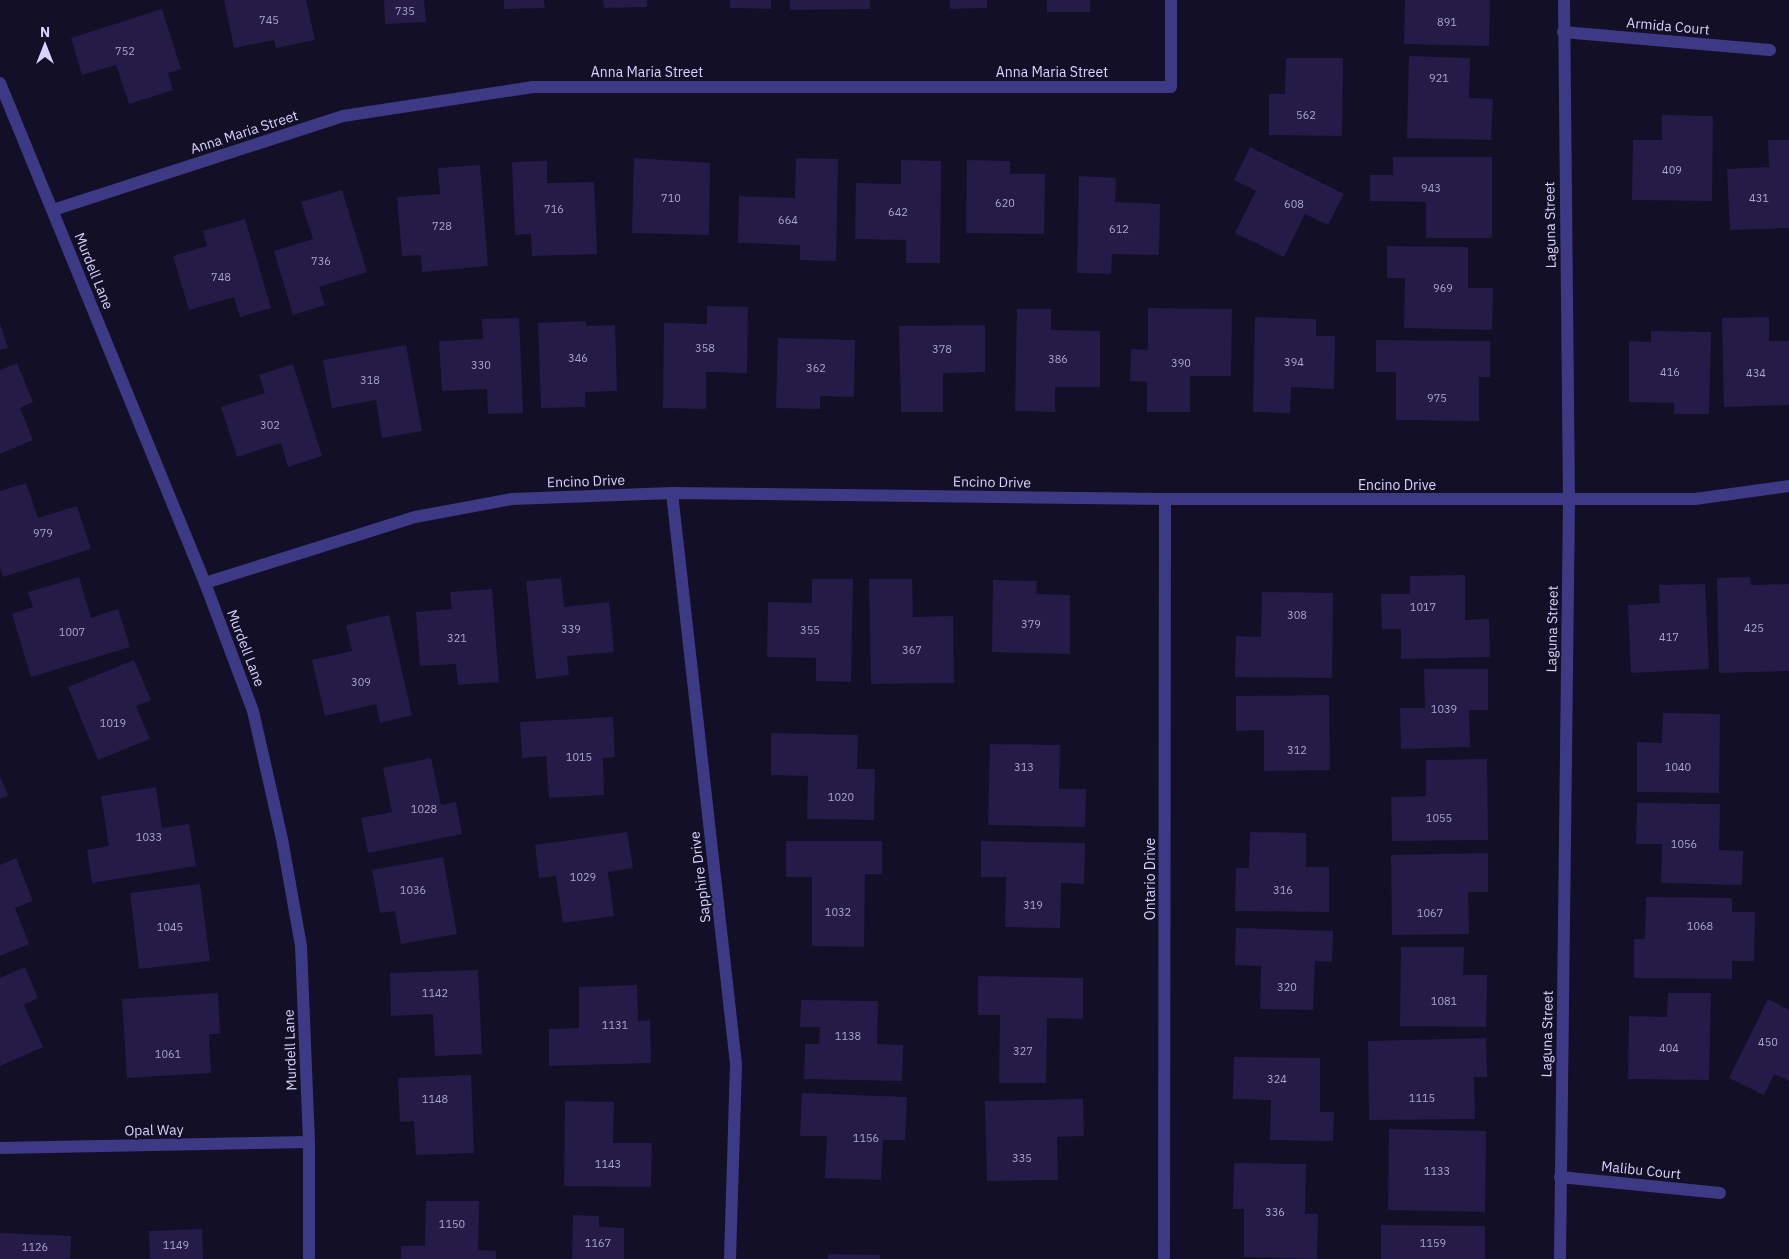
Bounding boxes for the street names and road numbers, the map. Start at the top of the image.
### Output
street label: Armida Court [1626,13,1710,39]
street label: Anna Maria Street [591,63,703,81]
street label: Anna Maria Street [996,63,1108,81]
street label: Anna Maria Street [188,106,300,158]
street label: Laguna Street [1540,181,1560,269]
street label: Murdell Lane [70,230,118,312]
street label: Encino Drive [547,471,626,491]
street label: Encino Drive [953,472,1032,492]
street label: Encino Drive [1358,476,1436,494]
street label: Laguna Street [1542,585,1562,673]
street label: Murdell Lane [223,607,269,689]
street label: Sapphire Drive [685,830,715,924]
street label: Ontario Drive [1141,837,1159,920]
street label: Laguna Street [1537,990,1557,1078]
street label: Murdell Lane [280,1009,300,1091]
street label: Opal Way [124,1120,184,1140]
street label: Malibu Court [1600,1157,1682,1183]

